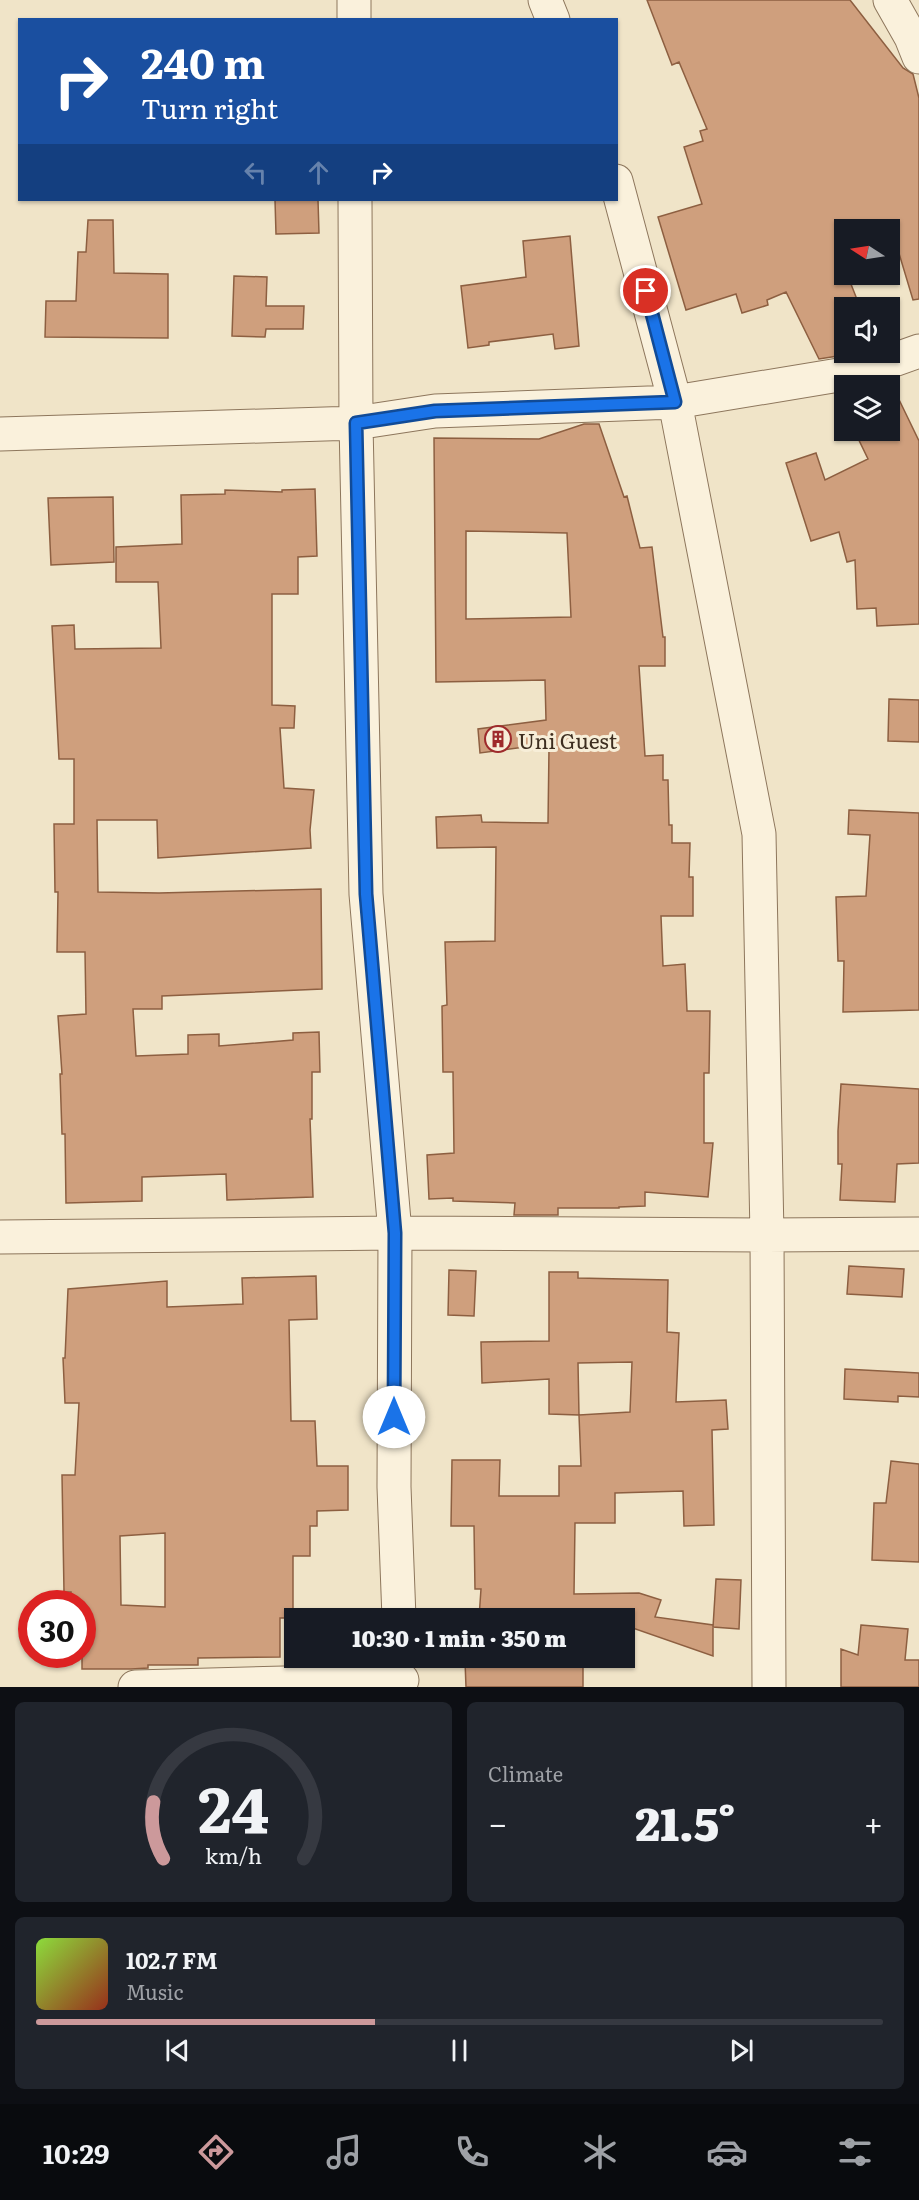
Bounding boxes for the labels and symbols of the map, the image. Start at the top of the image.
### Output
north arrow [834,219,900,285]
pin [620,265,671,316]
building icon: Uni Guest [483,724,513,754]
place label: Uni Guest [518,724,618,755]
position arrow [362,1385,426,1449]
speed limit sign: 30 [18,1590,96,1668]

